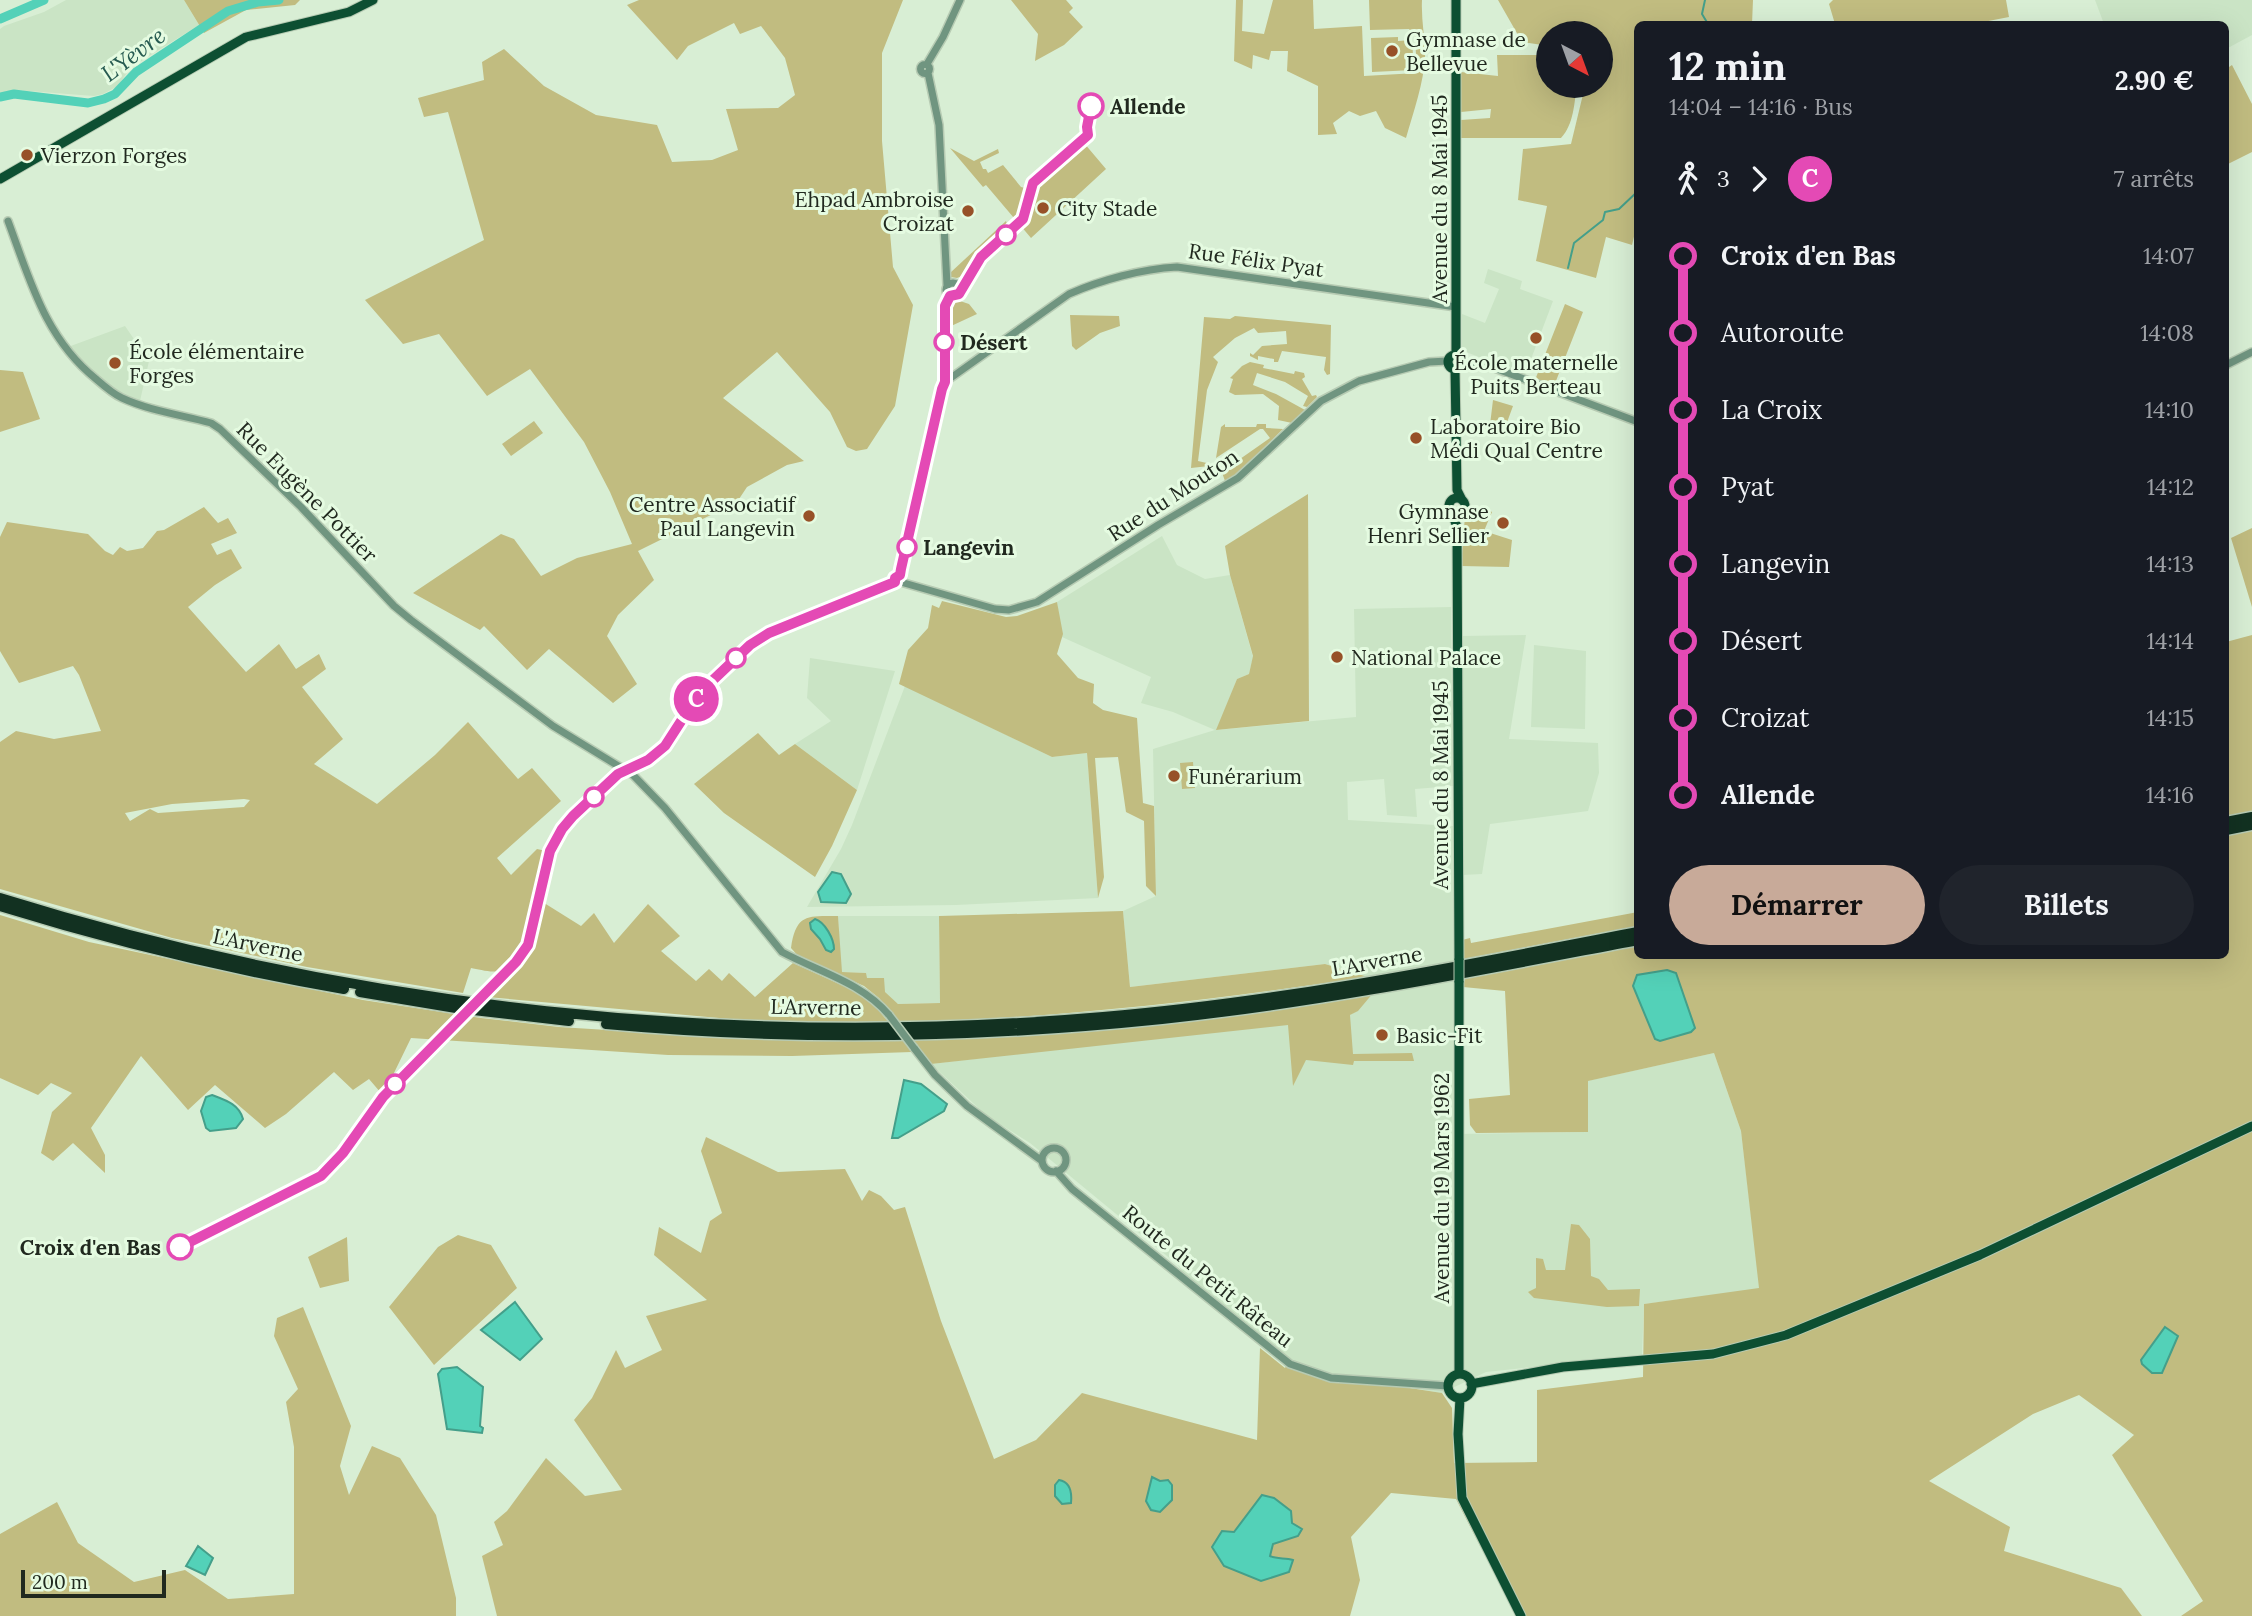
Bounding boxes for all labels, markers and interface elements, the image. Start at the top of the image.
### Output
water label: L'Yèvre [95,21,171,87]
north arrow [1536,21,1614,98]
map controls [1536,21,1613,98]
place label: Gymnase de Bellevue [1406,26,1526,77]
text: 12 min [1669,42,1786,90]
marker: Gymnase de Bellevue [1384,43,1400,59]
text: 2.90 € [2115,64,2194,97]
text: 14:04 – 14:16 · Bus [1669,92,1853,121]
marker: Allende [1078,93,1104,119]
place label: Allende [1110,93,1186,120]
street label: Avenue du 8 Mai 1945 [1426,95,1453,304]
place label: Vierzon Forges [40,142,187,169]
marker: Vierzon Forges [19,147,35,163]
icon: walk [1669,160,1707,198]
icon: forward [1740,160,1778,198]
text: C [1802,163,1818,194]
text: 3 [1717,164,1730,193]
text: 7 arrêts [2114,164,2194,193]
place label: Ehpad Ambroise Croizat [795,186,955,237]
place label: City Stade [1057,195,1157,222]
marker: City Stade [1035,200,1051,216]
marker: Ehpad Ambroise Croizat [960,203,976,219]
unlabelled marker [996,225,1016,245]
street label: Rue Félix Pyat [1187,237,1326,283]
text: Croix d'en Bas [1721,239,1896,272]
text: 14:07 [2143,241,2194,270]
text: Autoroute [1721,316,1844,349]
text: 14:08 [2140,318,2194,347]
place label: Désert [960,329,1028,356]
marker: École maternelle Puits Berteau [1528,330,1544,346]
marker: Désert [934,332,954,352]
place label: École élémentaire Forges [129,338,304,389]
place label: École maternelle Puits Berteau [1454,349,1618,400]
marker: École élémentaire Forges [107,355,123,371]
text: La Croix [1721,393,1822,426]
text: 14:10 [2145,395,2194,424]
place label: Laboratoire Bio Médi Qual Centre [1430,413,1603,464]
street label: Rue Eugène Pottier [231,416,383,568]
marker: Laboratoire Bio Médi Qual Centre [1408,430,1424,446]
street label: Rue du Mouton [1103,443,1244,547]
text: Pyat [1721,470,1774,503]
text: 14:12 [2147,472,2194,501]
place label: Centre Associatif Paul Langevin [629,491,797,542]
place label: Gymnase Henri Sellier [1367,498,1489,549]
marker: Centre Associatif Paul Langevin [801,508,817,524]
marker: Gymnase Henri Sellier [1495,515,1511,531]
place label: Langevin [923,534,1015,561]
marker: Langevin [897,537,917,557]
text: Langevin [1721,547,1830,580]
text: 14:13 [2146,549,2194,578]
text: Désert [1721,624,1802,657]
text: 14:14 [2147,626,2194,655]
place label: National Palace [1351,644,1501,671]
unlabelled marker [726,648,746,668]
marker: National Palace [1329,649,1345,665]
line badge: C [673,676,719,722]
street label: Avenue du 8 Mai 1945 [1427,681,1454,890]
text: C [688,683,704,714]
text: Croizat [1721,701,1809,734]
text: 14:15 [2147,703,2194,732]
place label: Funérarium [1188,763,1302,790]
marker: Funérarium [1166,768,1182,784]
text: Allende [1721,778,1815,811]
text: 14:16 [2146,780,2194,809]
unlabelled marker [584,787,604,807]
button: Démarrer [1669,865,1925,945]
button: Billets [1939,865,2194,945]
street label: L'Arverne [211,922,305,968]
street label: L'Arverne [1330,940,1424,982]
street label: L'Arverne [770,993,862,1021]
place label: Basic-Fit [1396,1022,1483,1049]
marker: Basic-Fit [1374,1027,1390,1043]
street label: Avenue du 19 Mars 1962 [1428,1073,1455,1304]
unlabelled marker [385,1074,405,1094]
street label: Route du Petit Râteau [1117,1199,1299,1353]
place label: Croix d'en Bas [20,1234,161,1261]
marker: Croix d'en Bas [167,1234,193,1260]
scale bar [21,1567,166,1599]
text: 200 m [32,1570,88,1594]

